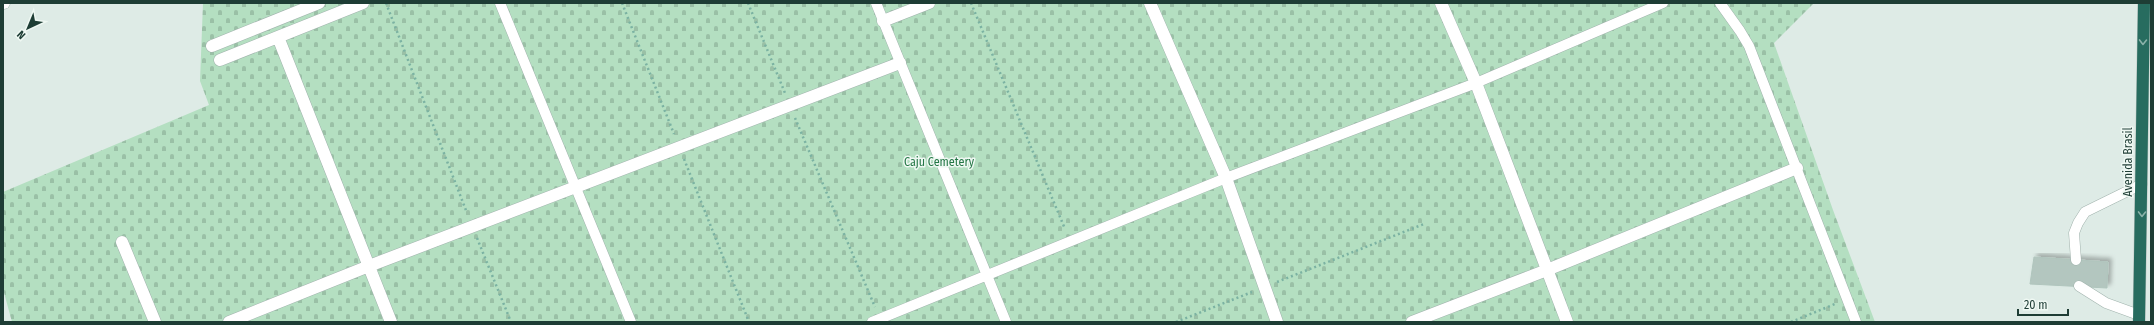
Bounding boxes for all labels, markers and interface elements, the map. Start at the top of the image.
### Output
north arrow [8,8,48,48]
text: N [15,28,28,42]
one-way arrow [2139,39,2147,45]
street label: Avenida Brasil [2121,127,2135,197]
park label: Caju Cemetery [904,155,975,169]
one-way arrow [2137,211,2146,217]
scale bar [2018,291,2068,317]
text: 20 m [2024,298,2048,312]

